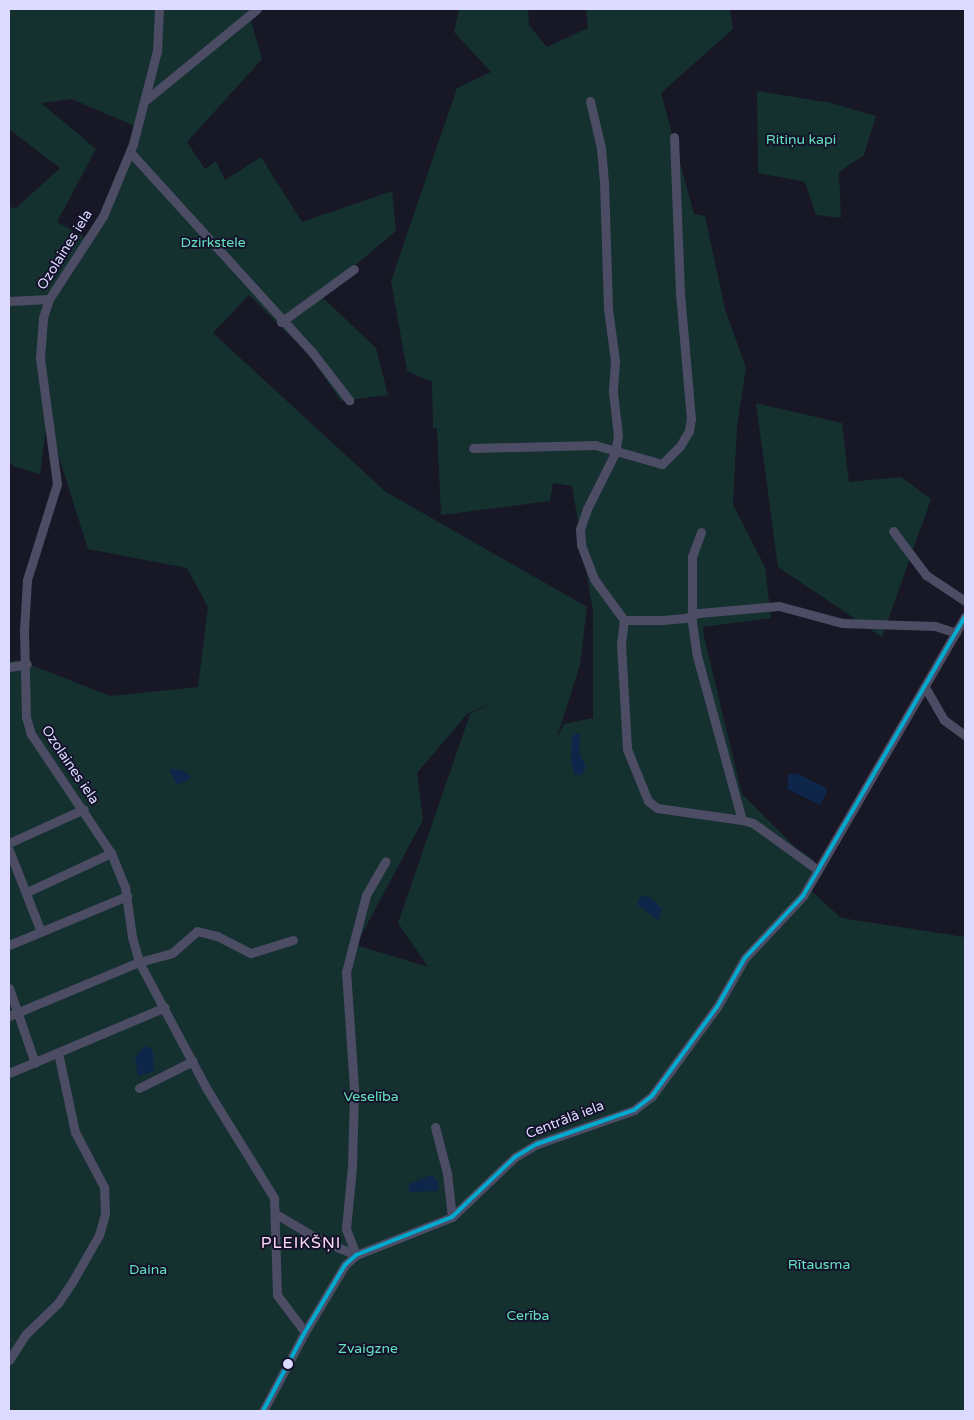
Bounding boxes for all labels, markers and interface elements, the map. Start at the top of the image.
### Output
park label: Ritiņu kapi [766,132,836,148]
street label: Ozolaines iela [34,207,96,293]
park label: Dzirkstele [180,235,246,251]
street label: Ozolaines iela [38,722,102,808]
park label: Veselība [343,1089,399,1105]
street label: Centrālā iela [524,1097,606,1143]
district label: PLEIKŠŅI [260,1233,342,1253]
park label: Rītausma [788,1257,850,1273]
park label: Daina [129,1262,167,1278]
park label: Cerība [507,1308,549,1324]
park label: Zvaigzne [338,1341,398,1357]
unlabelled marker [283,1359,293,1369]

